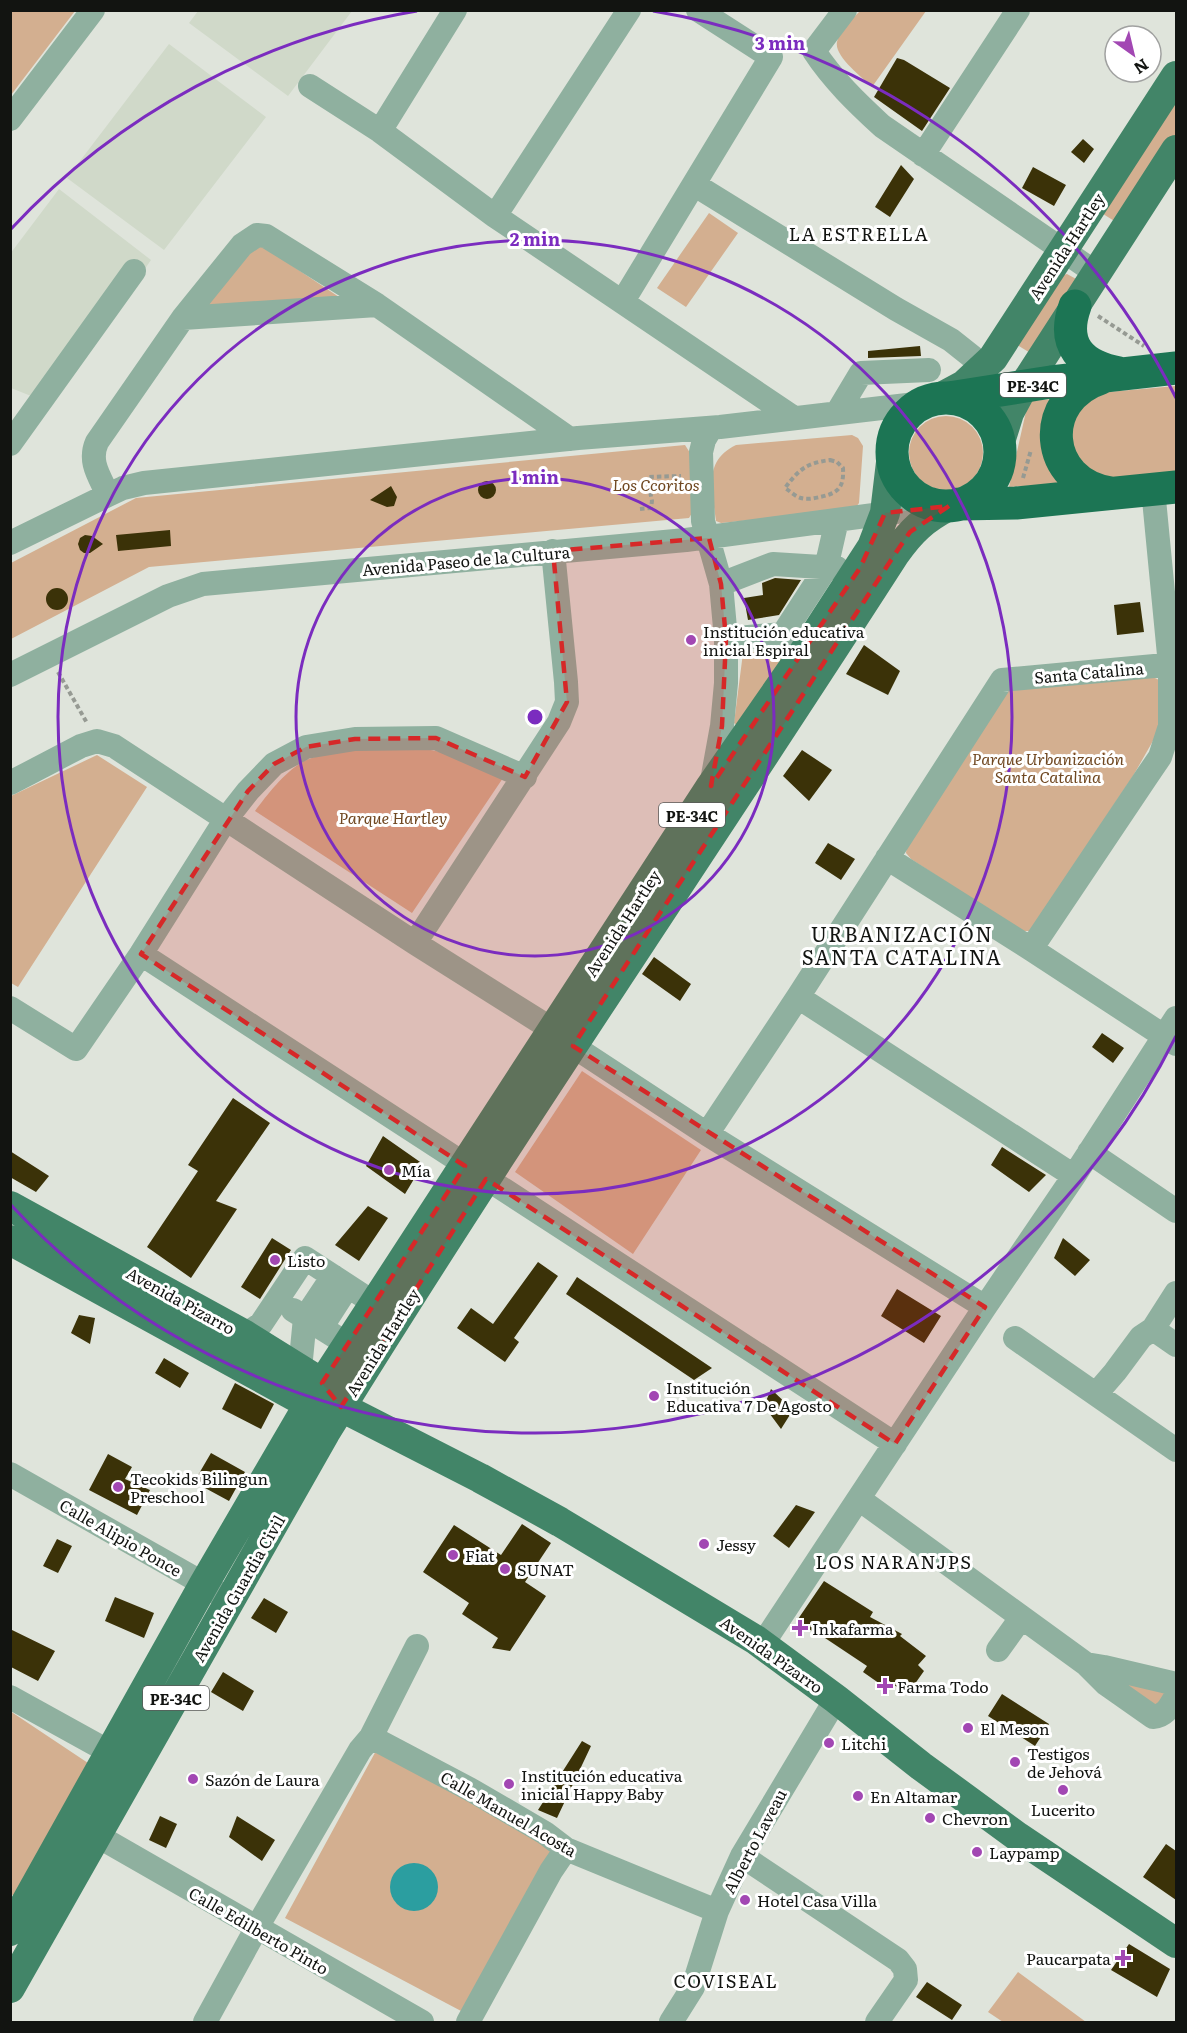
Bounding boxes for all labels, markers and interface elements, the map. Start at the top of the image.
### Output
north arrow [1103,24,1163,84]
text: 3 min [755,29,806,56]
text: N [1130,54,1154,81]
street label: Avenida Hartley [1022,187,1110,304]
district label: LA ESTRELLA [789,220,929,247]
text: 2 min [510,225,561,252]
road number: PE-34C [1000,373,1066,397]
text: 1 min [511,463,560,490]
park label: Los Ccoritos [612,472,700,496]
street label: Avenida Paseo de la Cultura [361,539,571,581]
place label: Institución educativa inicial Espiral [703,619,865,661]
marker: Institución educativa inicial Espiral [684,633,698,647]
street label: Santa Catalina [1033,655,1145,689]
centre of rings [525,707,545,727]
park label: Parque Urbanización Santa Catalina [972,746,1125,788]
road number: PE-34C [659,803,725,827]
park label: Parque Hartley [339,805,447,829]
street label: Avenida Hartley [578,864,666,981]
district label: URBANIZACIÓN SANTA CATALINA [802,918,1002,971]
place label: Mía [401,1158,431,1182]
marker: Mía [382,1163,396,1177]
place label: Listo [287,1248,325,1272]
marker: Listo [268,1253,282,1267]
street label: Avenida Pizarro [122,1260,240,1340]
street label: Avenida Hartley [339,1283,425,1401]
place label: Institución Educativa 7 De Agosto [666,1375,832,1417]
marker: Institución Educativa 7 De Agosto [647,1389,661,1403]
place label: Tecokids Bilingun Preschool [130,1466,269,1508]
marker: Tecokids Bilingun Preschool [111,1480,125,1494]
street label: Calle Alipio Ponce [55,1492,187,1582]
street label: Avenida Guardia Civil [186,1510,290,1666]
place label: Jessy [716,1532,757,1556]
marker: Jessy [697,1537,711,1551]
place label: Fiat [465,1543,495,1567]
marker: Fiat [446,1548,460,1562]
district label: LOS NARANJPS [816,1548,972,1575]
place label: SUNAT [517,1557,574,1581]
marker: SUNAT [498,1562,512,1576]
street label: Avenida Pizarro [716,1610,828,1698]
place label: Inkafarma [812,1616,894,1640]
marker: Inkafarma [793,1621,807,1635]
place label: Farma Todo [897,1674,989,1698]
marker: Farma Todo [878,1679,892,1693]
road number: PE-34C [143,1686,209,1710]
place label: El Meson [980,1716,1050,1740]
marker: El Meson [961,1721,975,1735]
place label: Litchi [841,1731,886,1755]
marker: Litchi [822,1736,836,1750]
place label: Testigos de Jehová [1027,1741,1102,1783]
marker: Testigos de Jehová [1008,1755,1022,1769]
place label: Institución educativa inicial Happy Baby [521,1763,683,1805]
street label: Calle Manuel Acosta [436,1764,582,1862]
place label: Sazón de Laura [205,1767,320,1791]
marker: Sazón de Laura [186,1772,200,1786]
marker: Institución educativa inicial Happy Baby [502,1777,516,1791]
marker: Lucerito [1056,1783,1070,1797]
street label: Alberto Laveau [716,1784,792,1898]
place label: En Altamar [870,1784,958,1808]
marker: En Altamar [851,1789,865,1803]
place label: Lucerito [1031,1797,1095,1821]
place label: Chevron [942,1806,1009,1830]
marker: Chevron [923,1811,937,1825]
place label: Laypamp [989,1840,1060,1864]
marker: Laypamp [970,1845,984,1859]
street label: Calle Edilberto Pinto [185,1880,333,1980]
place label: Hotel Casa Villa [757,1888,878,1912]
marker: Hotel Casa Villa [738,1893,752,1907]
place label: Paucarpata [1026,1946,1111,1970]
marker: Paucarpata [1116,1951,1130,1965]
district label: COVISEAL [673,1967,779,1994]

